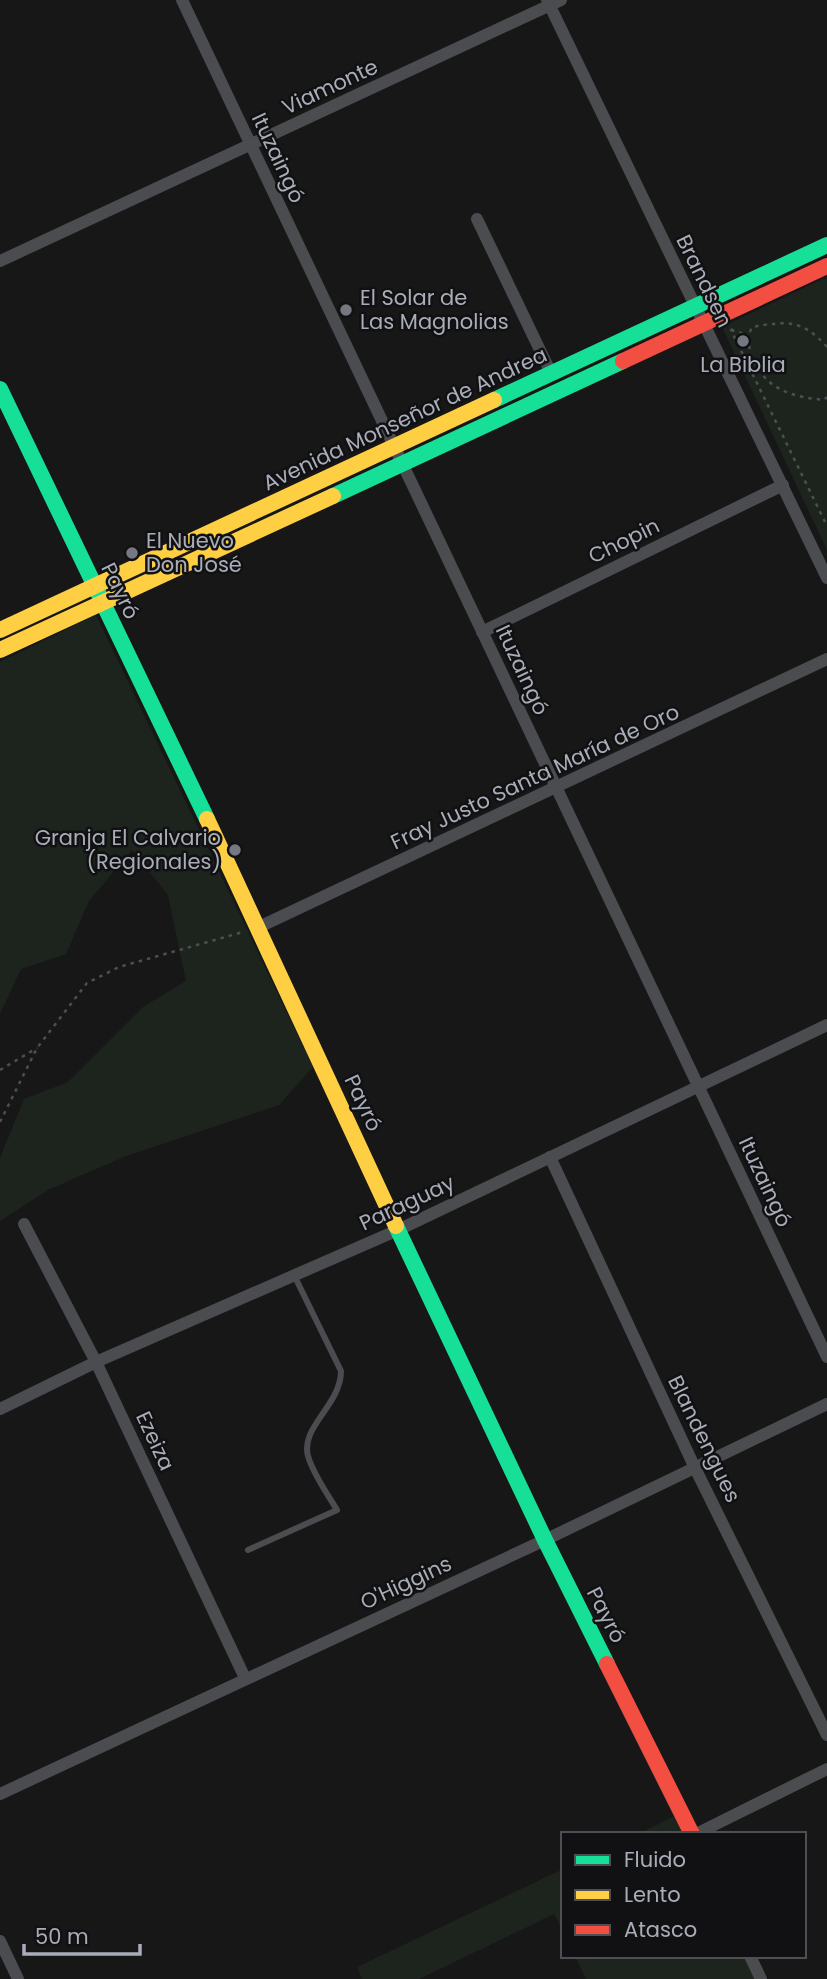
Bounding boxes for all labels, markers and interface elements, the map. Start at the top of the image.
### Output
street label: Viamonte [277,52,382,121]
street label: Ituzaingó [245,108,312,208]
street label: Brandsen [670,229,739,332]
place label: El Solar de Las Magnolias [360,283,509,336]
marker: El Solar de Las Magnolias [338,302,354,318]
marker: La Biblia [735,333,751,349]
street label: Avenida Monseñor de Andrea [258,340,552,497]
place label: La Biblia [700,350,786,379]
street label: Chopin [583,511,664,570]
place label: El Nuevo Don José [146,526,242,579]
marker: El Nuevo Don José [124,545,140,561]
street label: Payró [94,558,147,624]
street label: Ituzaingó [489,620,556,720]
street label: Fray Justo Santa María de Oro [386,697,684,856]
place label: Granja El Calvario (Regionales) [35,823,221,876]
marker: Granja El Calvario (Regionales) [227,842,243,858]
street label: Payró [338,1070,389,1136]
street label: Ituzaingó [732,1132,799,1232]
street label: Paraguay [354,1168,459,1237]
street label: Blandengues [661,1370,748,1507]
street label: Ezeiza [129,1406,182,1475]
street label: O'Higgins [355,1549,456,1616]
street label: Payró [580,1582,633,1648]
legend [561,1832,806,1958]
text: Fluido [624,1845,686,1874]
text: Lento [624,1880,681,1909]
scale bar [24,1912,140,1956]
text: Atasco [624,1915,697,1944]
text: 50 m [35,1922,89,1951]

